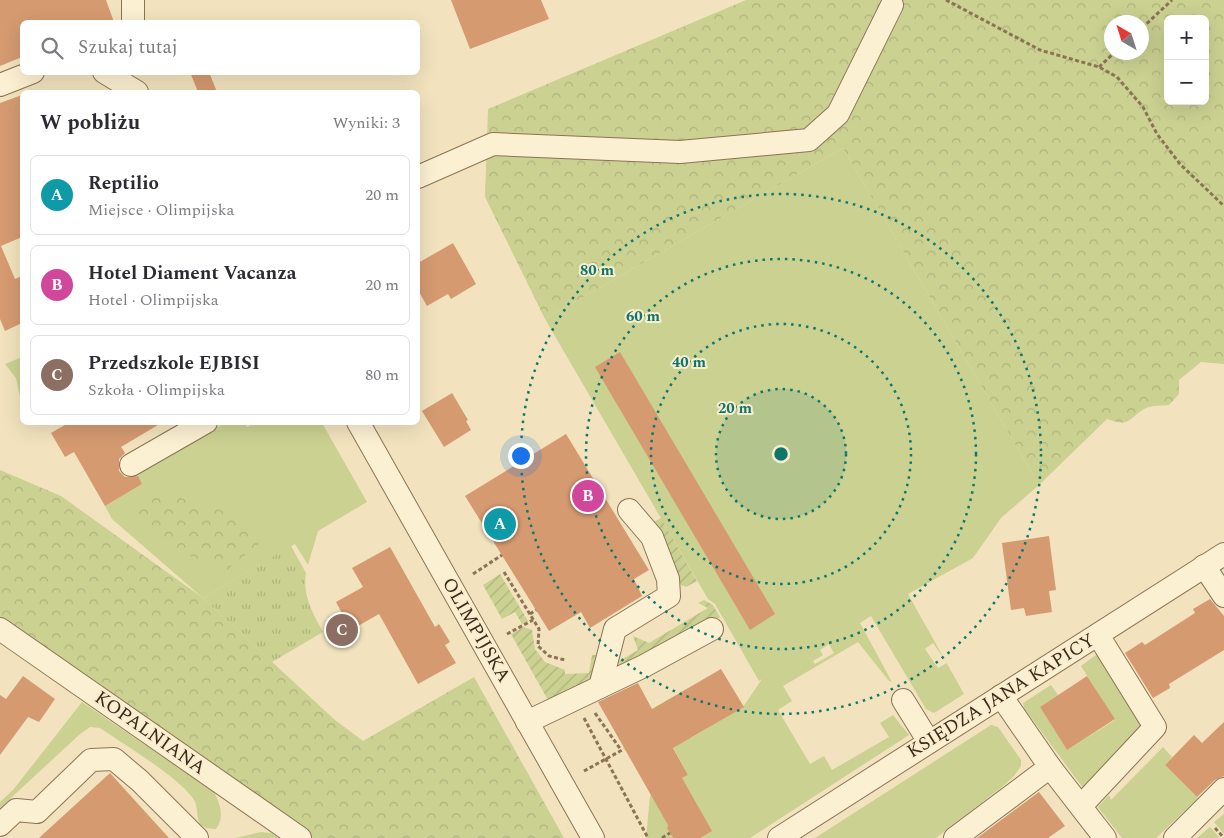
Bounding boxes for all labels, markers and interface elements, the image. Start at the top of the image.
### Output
north arrow [1104,15,1149,60]
map controls [1164,15,1209,105]
button: + [1164,15,1209,60]
search box [20,20,420,75]
text: Szukaj tutaj [78,33,178,62]
icon: search [38,34,66,62]
button: − [1164,60,1209,105]
text: W pobliżu [40,107,140,139]
text: Wyniki: 3 [333,111,400,135]
text: Reptilio [88,169,159,198]
text: A [51,183,63,207]
text: 20 m [365,183,399,207]
text: Miejsce · Olimpijska [88,198,234,222]
text: Hotel Diament Vacanza [88,259,297,288]
text: 80 m [580,259,615,282]
text: B [51,273,63,297]
text: 20 m [365,273,399,297]
text: Hotel · Olimpijska [88,288,219,312]
text: 60 m [626,305,661,328]
text: Przedszkole EJBISI [88,349,260,378]
text: 40 m [672,351,707,374]
text: C [51,363,63,387]
text: 80 m [365,363,399,387]
text: Szkoła · Olimpijska [88,378,225,402]
text: 20 m [718,397,753,420]
your location [508,443,534,469]
centre of rings [772,445,790,463]
pin: B [572,477,604,515]
pin: A [484,505,516,543]
street label: OLIMPIJSKA [434,572,518,688]
pin: C [326,611,358,649]
street label: KSIĘDZA JANA KAPICY [901,626,1101,766]
street label: KOPALNIANA [88,684,212,782]

